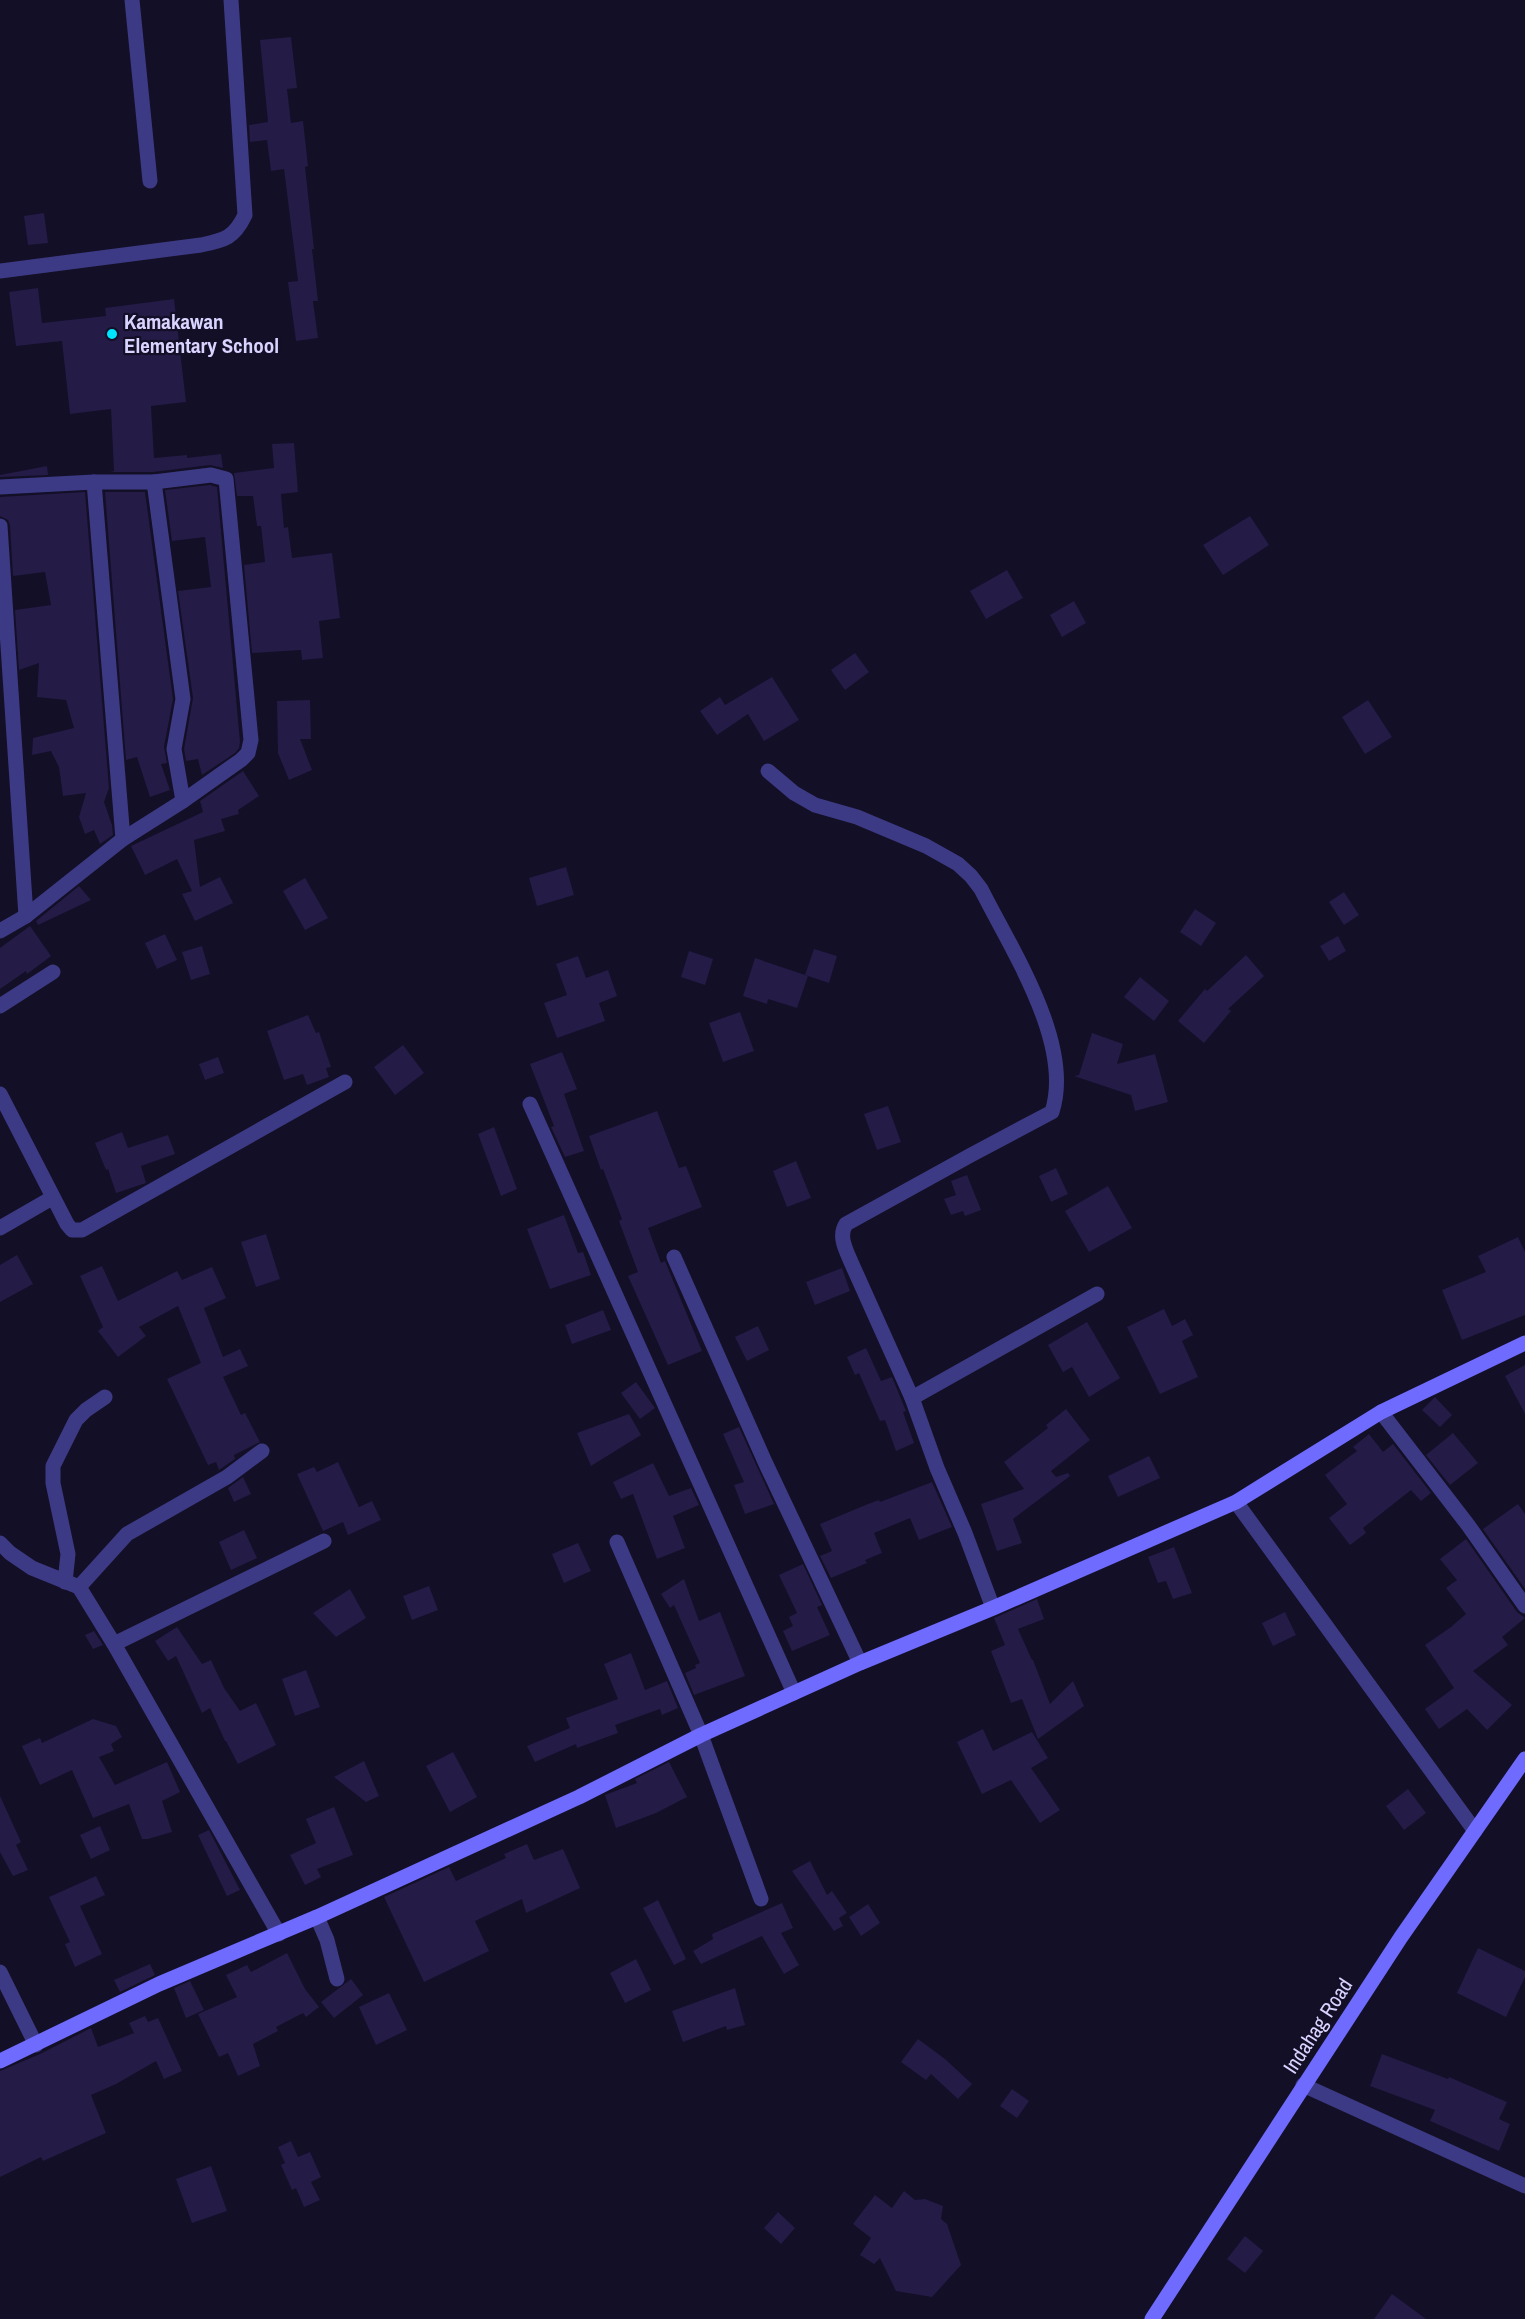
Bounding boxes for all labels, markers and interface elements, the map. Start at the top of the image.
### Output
place label: Kamakawan Elementary School [124,307,279,360]
marker: Kamakawan Elementary School [105,327,119,341]
street label: Indahag Road [1276,1972,1359,2079]

